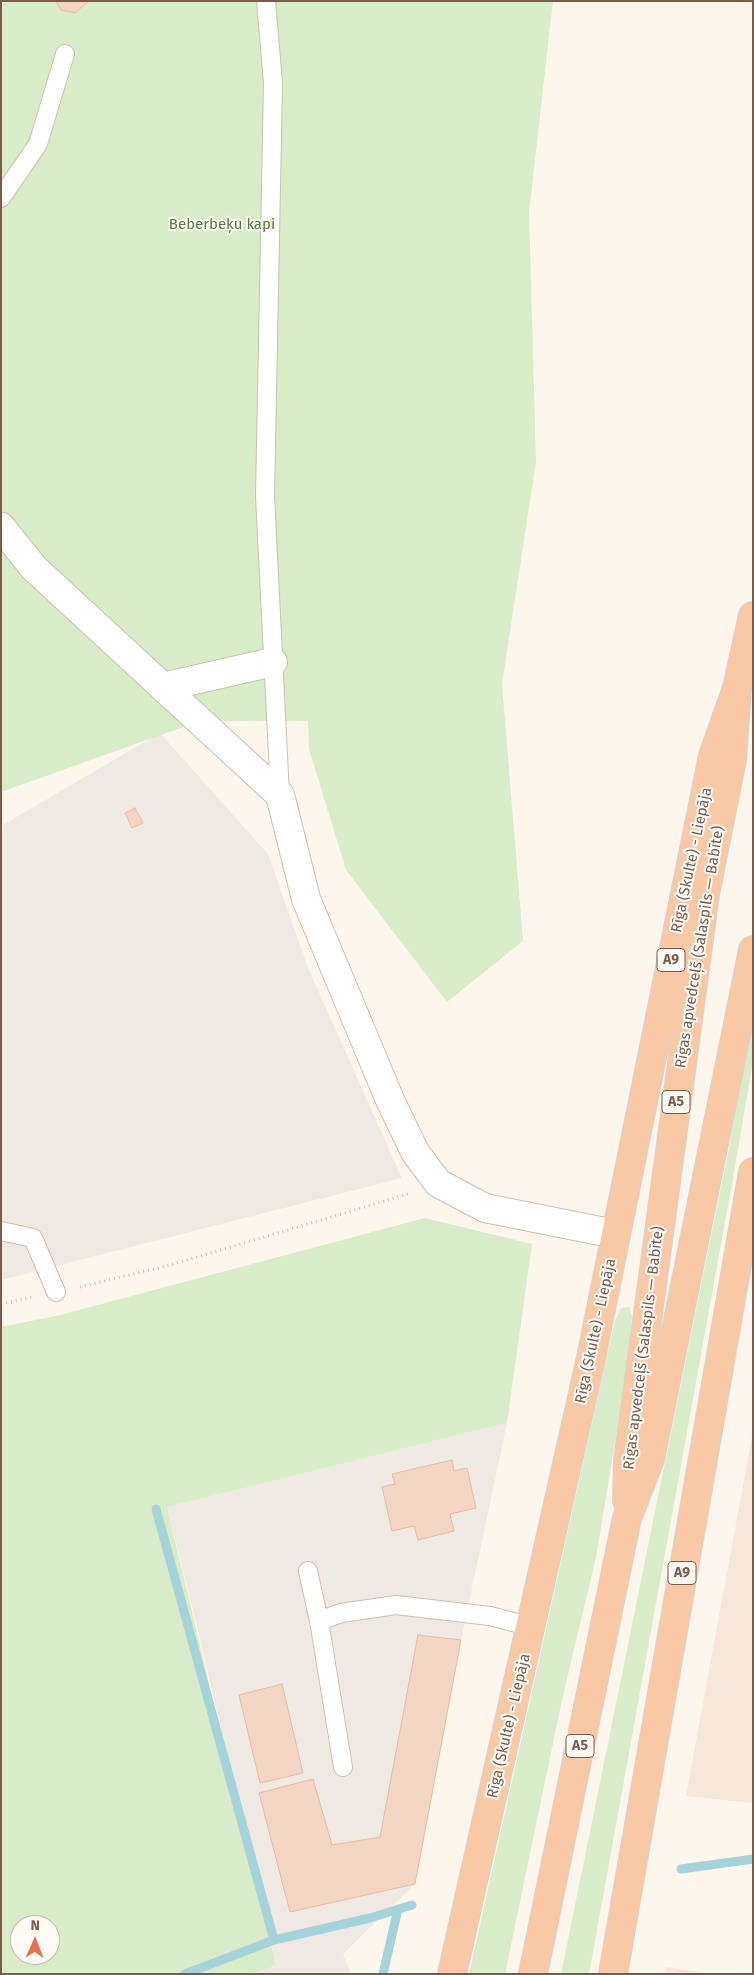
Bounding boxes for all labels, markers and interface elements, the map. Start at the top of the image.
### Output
park label: Beberbeķu kapi [169,216,275,234]
street label: Rīga (Skulte) - Liepāja [668,786,716,934]
street label: Rīgas apvedceļš (Salaspils — Babīte) [672,825,728,1069]
road number: A9 [657,948,685,972]
road number: A5 [662,1090,690,1114]
street label: Rīgas apvedceļš (Salaspils — Babīte) [620,1225,668,1471]
street label: Rīga (Skulte) - Liepāja [572,1257,620,1405]
road number: A9 [668,1562,696,1585]
street label: Rīga (Skulte) - Liepāja [484,1652,534,1800]
road number: A5 [566,1734,594,1758]
north arrow [10,1915,60,1965]
text: N [30,1917,40,1934]

